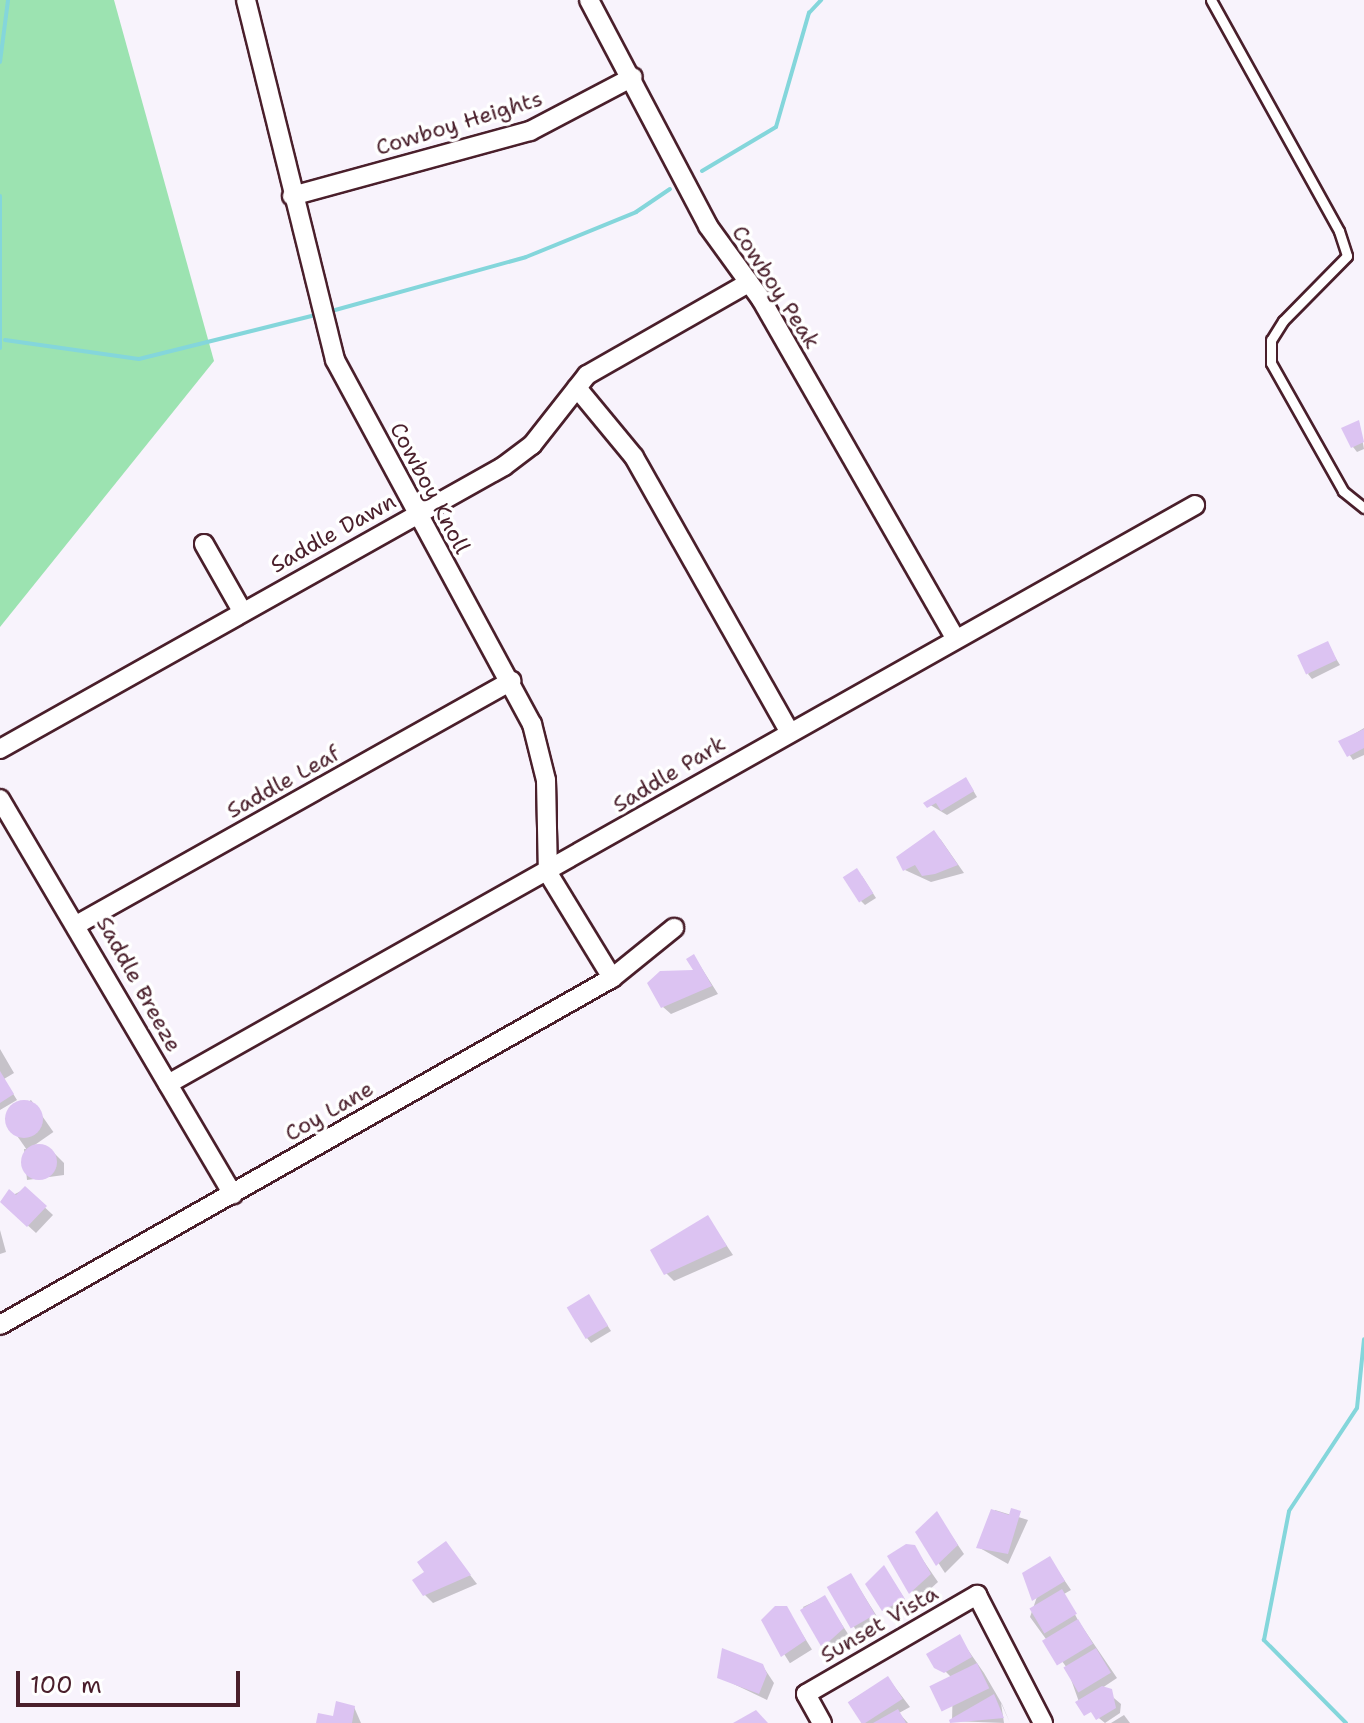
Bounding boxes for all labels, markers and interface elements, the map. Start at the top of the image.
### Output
street label: Cowboy Heights [373,85,545,161]
street label: Cowboy Peak [726,220,826,354]
street label: Cowboy Knoll [384,418,476,558]
street label: Saddle Dawn [266,488,400,578]
street label: Saddle Park [608,730,730,818]
street label: Saddle Leaf [222,740,344,824]
street label: Saddle Breeze [91,912,187,1056]
street label: Coy Lane [280,1075,378,1147]
street label: Sunset Vista [815,1580,943,1668]
scale bar [20,1655,244,1705]
text: 100 m [30,1669,102,1701]

